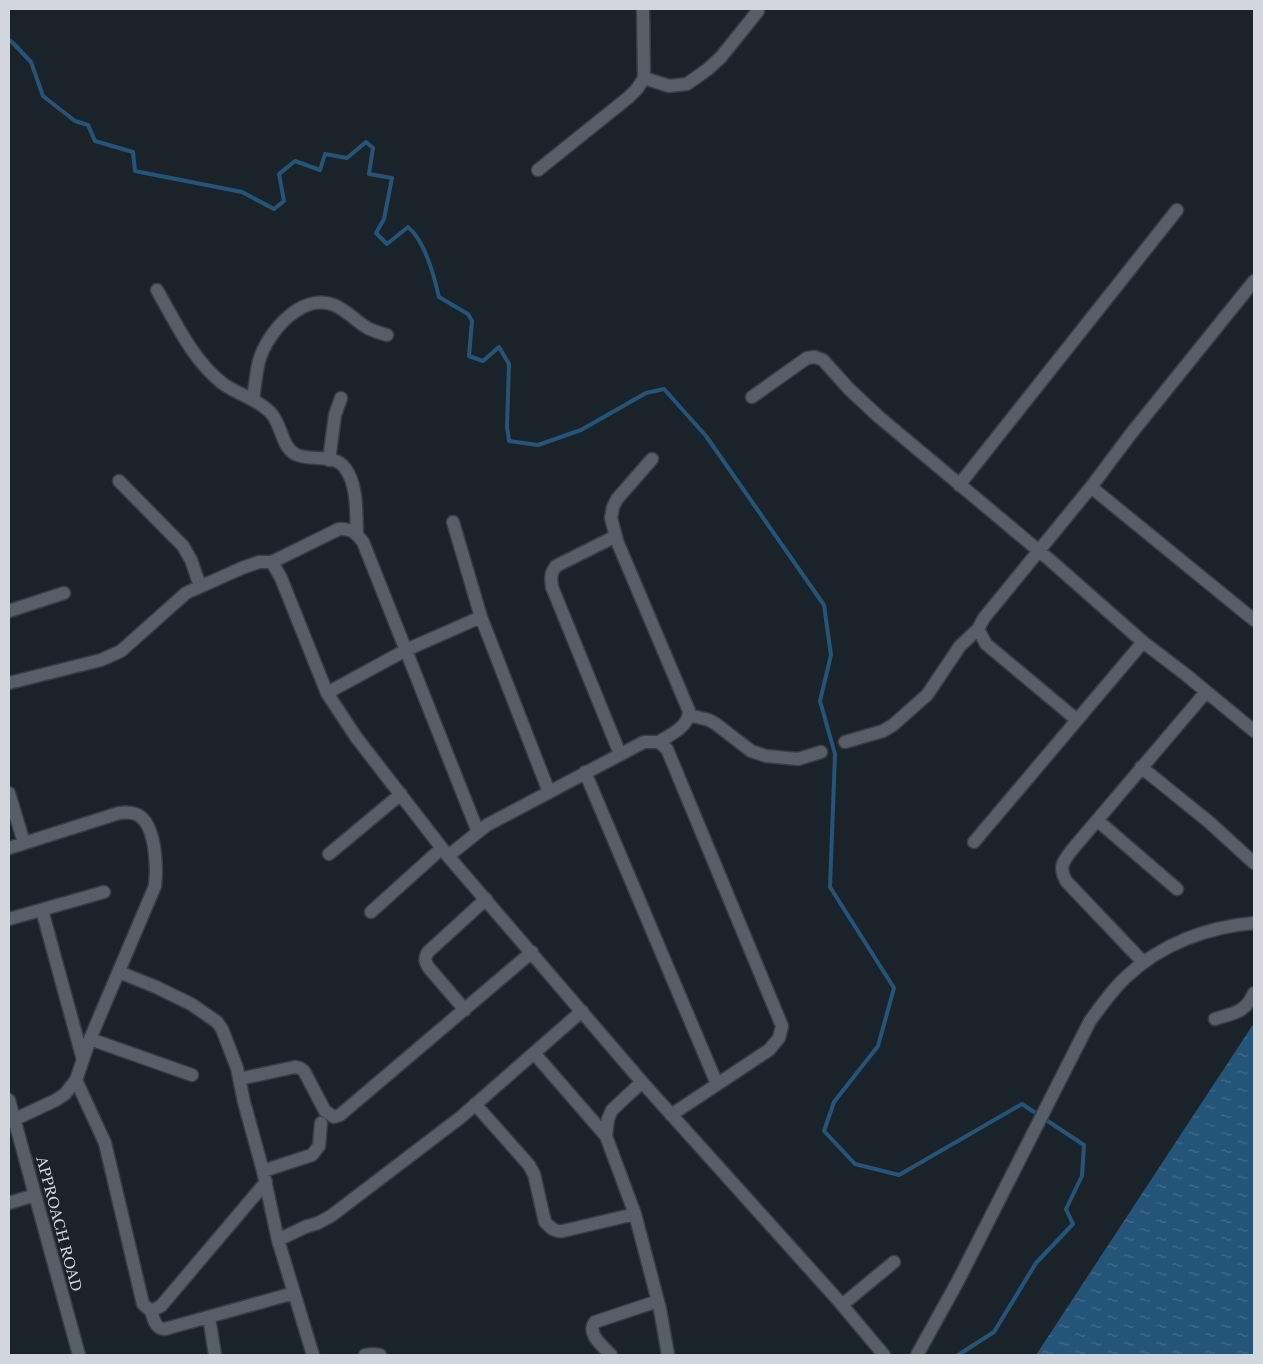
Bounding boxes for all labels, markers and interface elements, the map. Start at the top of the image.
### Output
street label: APPROACH ROAD [32,1154,86,1294]

